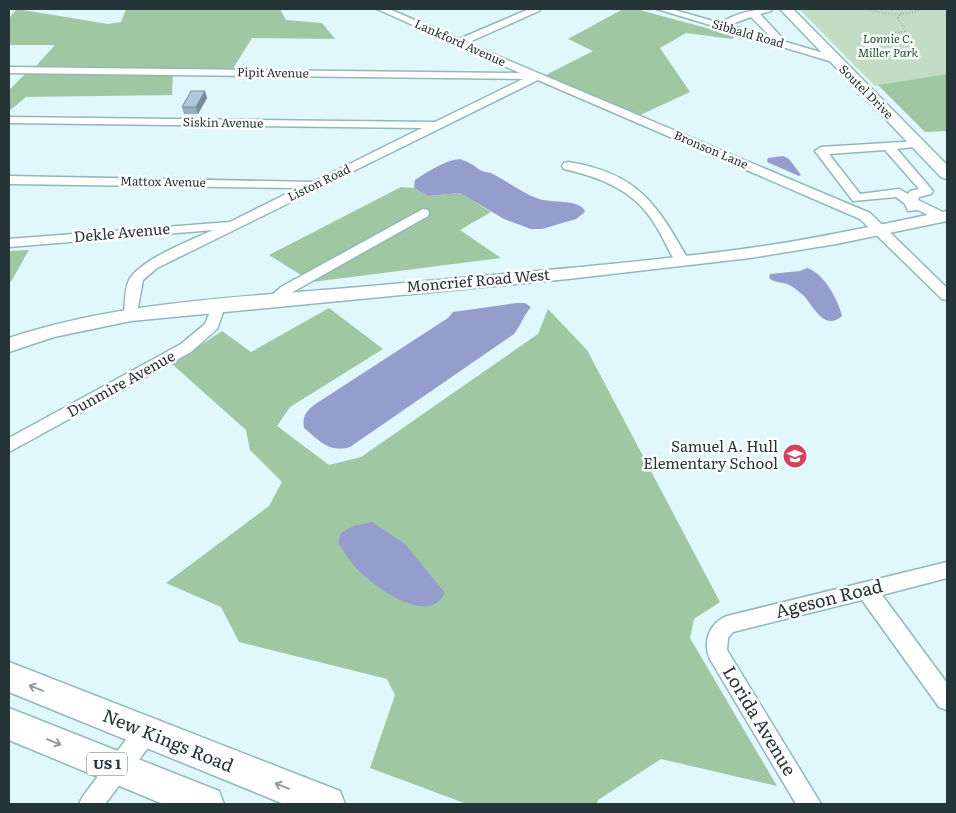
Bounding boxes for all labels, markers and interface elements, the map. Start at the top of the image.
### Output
street label: Lankford Avenue [412,14,509,70]
street label: Sibbald Road [710,14,787,52]
park label: Lonnie C. Miller Park [858,29,919,61]
street label: Soutel Drive [836,60,898,122]
street label: Pipit Avenue [237,62,309,82]
street label: Siskin Avenue [183,112,263,132]
street label: Bronson Lane [672,125,751,173]
street label: Liston Road [284,159,354,205]
street label: Mattox Avenue [120,171,206,191]
street label: Dekle Avenue [73,216,171,247]
street label: Moncrief Road West [405,262,551,297]
street label: Dunmire Avenue [62,343,179,422]
place label: Samuel A. Hull Elementary School [643,434,778,474]
school or university icon: Samuel A. Hull Elementary School [782,443,808,469]
street label: Ageson Road [772,571,885,624]
street label: Lorida Avenue [717,660,804,780]
one-way arrow [28,683,44,692]
street label: New Kings Road [99,701,238,778]
one-way arrow [46,738,61,748]
road number: US 1 [87,752,127,776]
one-way arrow [275,781,290,790]

